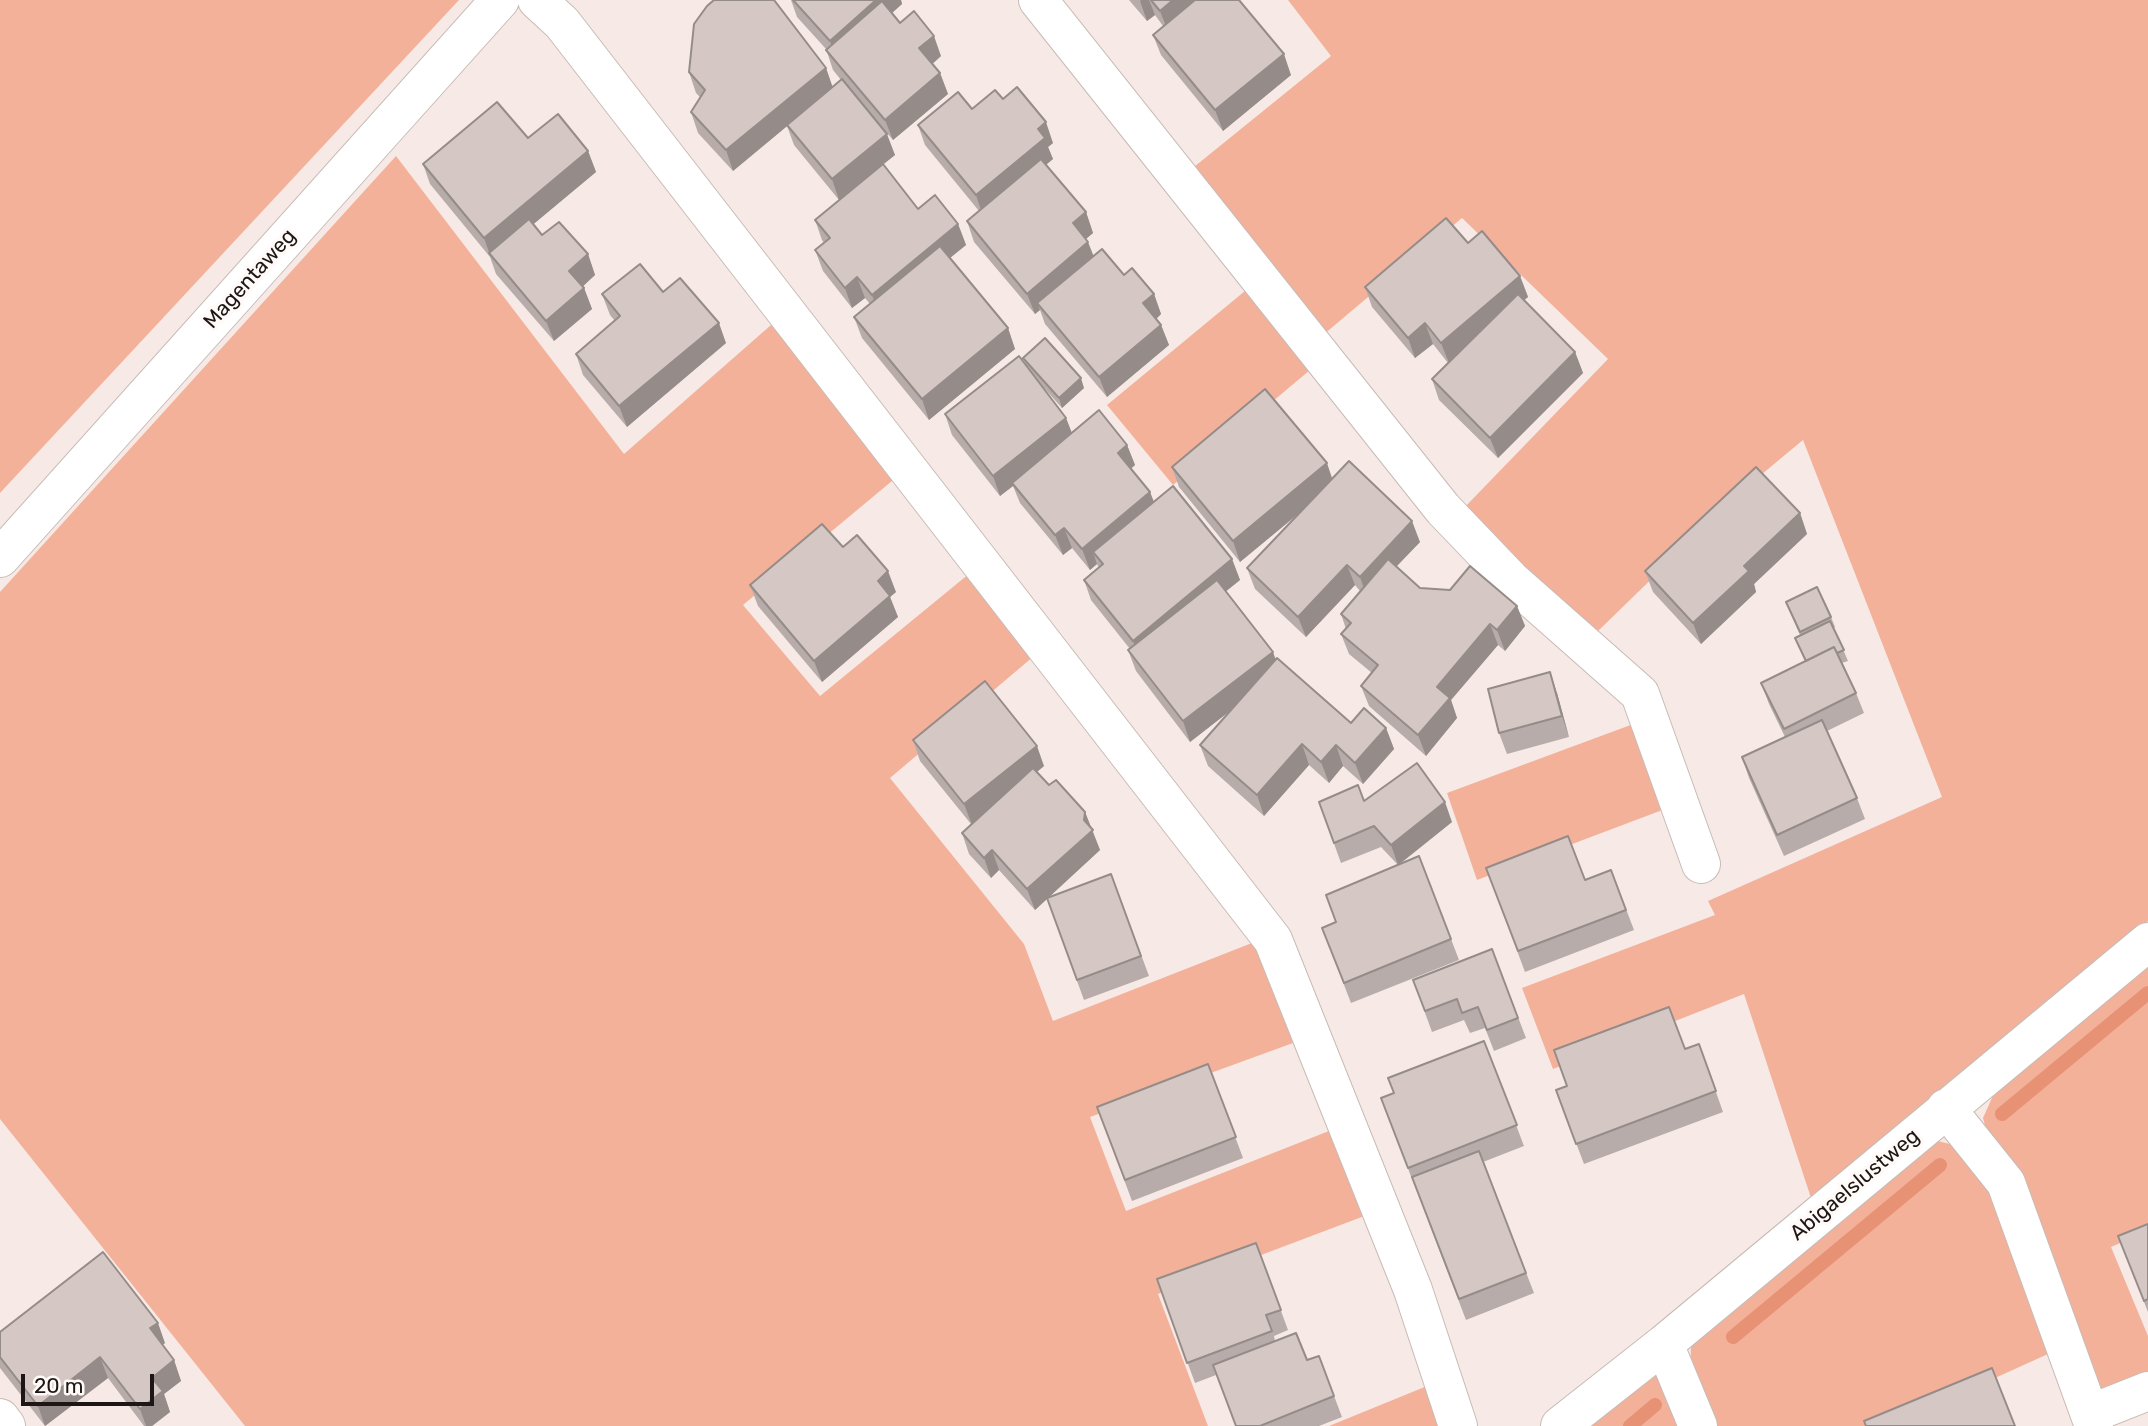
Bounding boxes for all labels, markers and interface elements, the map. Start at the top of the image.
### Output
street label: Magentaweg [199,224,301,334]
street label: Abigaelslustweg [1785,1124,1925,1246]
scale bar [24,1360,158,1404]
text: 20 m [34,1373,83,1398]

